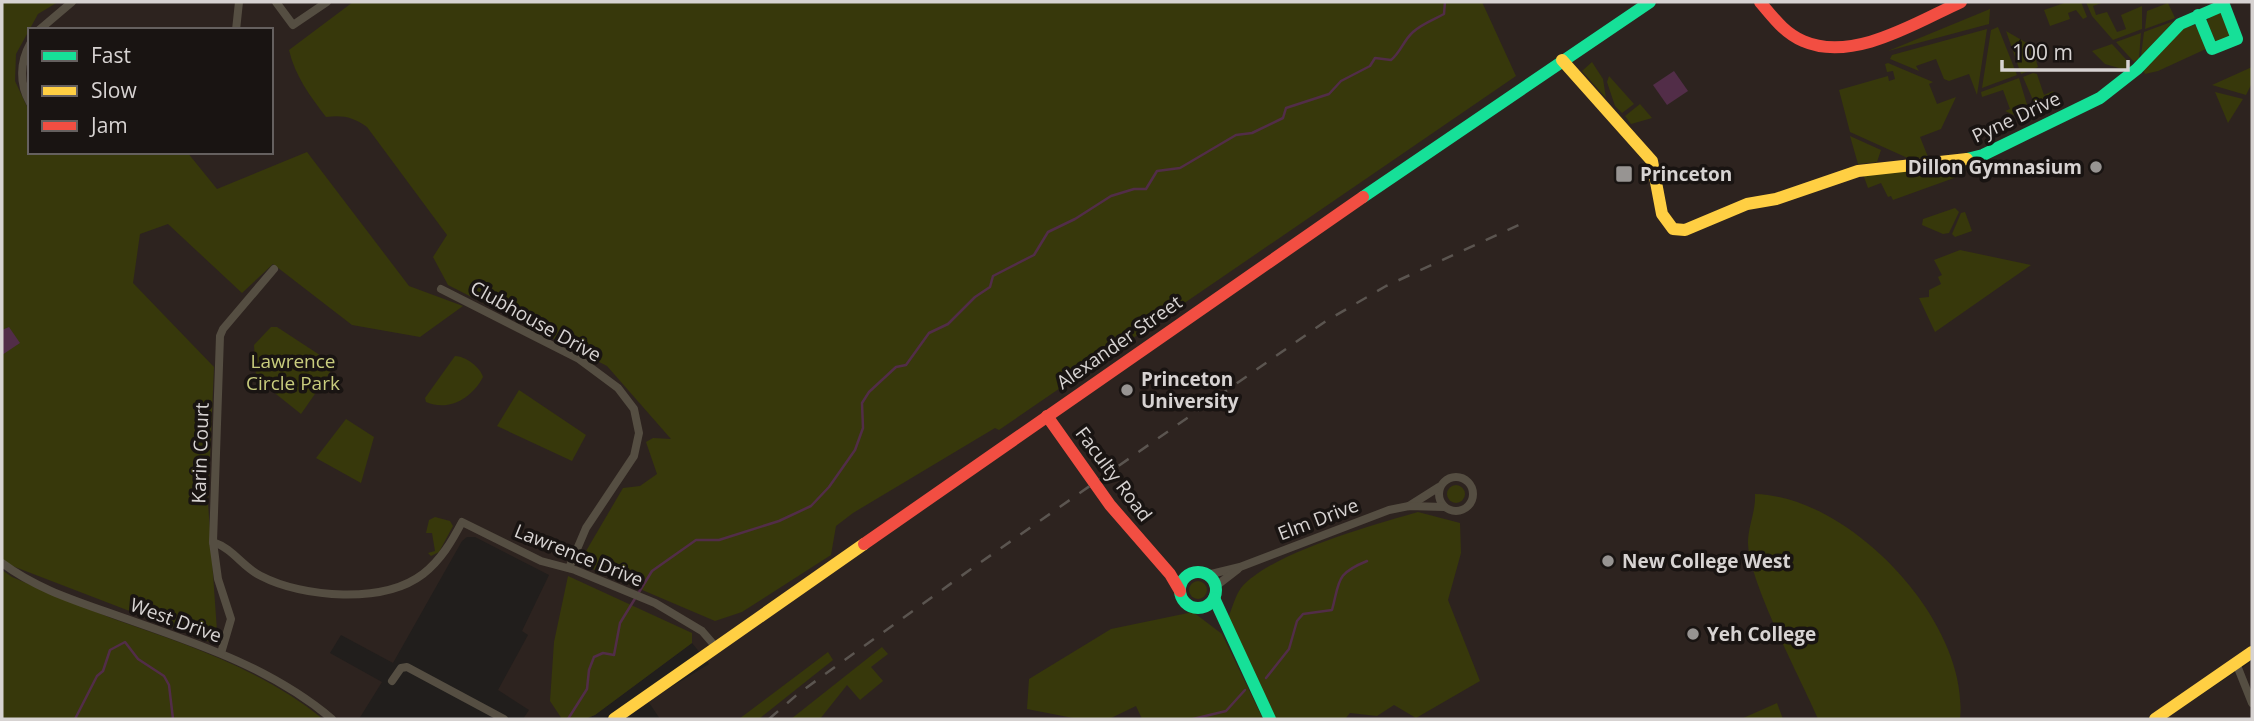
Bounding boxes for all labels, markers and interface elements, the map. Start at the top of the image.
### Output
legend [28,28,273,154]
scale bar [2002,28,2128,72]
text: 100 m [2012,38,2073,66]
text: Fast [91,41,131,69]
text: Slow [91,76,137,104]
street label: Pyne Drive [1968,85,2064,149]
text: Jam [89,111,128,139]
place label: Dillon Gymnasium [1908,154,2082,180]
marker: Dillon Gymnasium [2088,159,2104,175]
place label: Princeton [1640,161,1732,187]
marker: Princeton [1614,164,1634,184]
street label: Clubhouse Drive [466,274,606,368]
street label: Alexander Street [1051,289,1187,395]
park label: Lawrence Circle Park [246,348,340,396]
place label: Princeton University [1141,366,1239,414]
marker: Princeton University [1119,382,1135,398]
street label: Karin Court [185,402,215,504]
street label: Faculty Road [1070,421,1158,527]
street label: Elm Drive [1274,492,1362,546]
street label: Lawrence Drive [511,517,647,593]
place label: New College West [1622,548,1791,574]
marker: New College West [1600,553,1616,569]
street label: West Drive [127,591,225,649]
place label: Yeh College [1707,621,1816,647]
marker: Yeh College [1685,626,1701,642]

